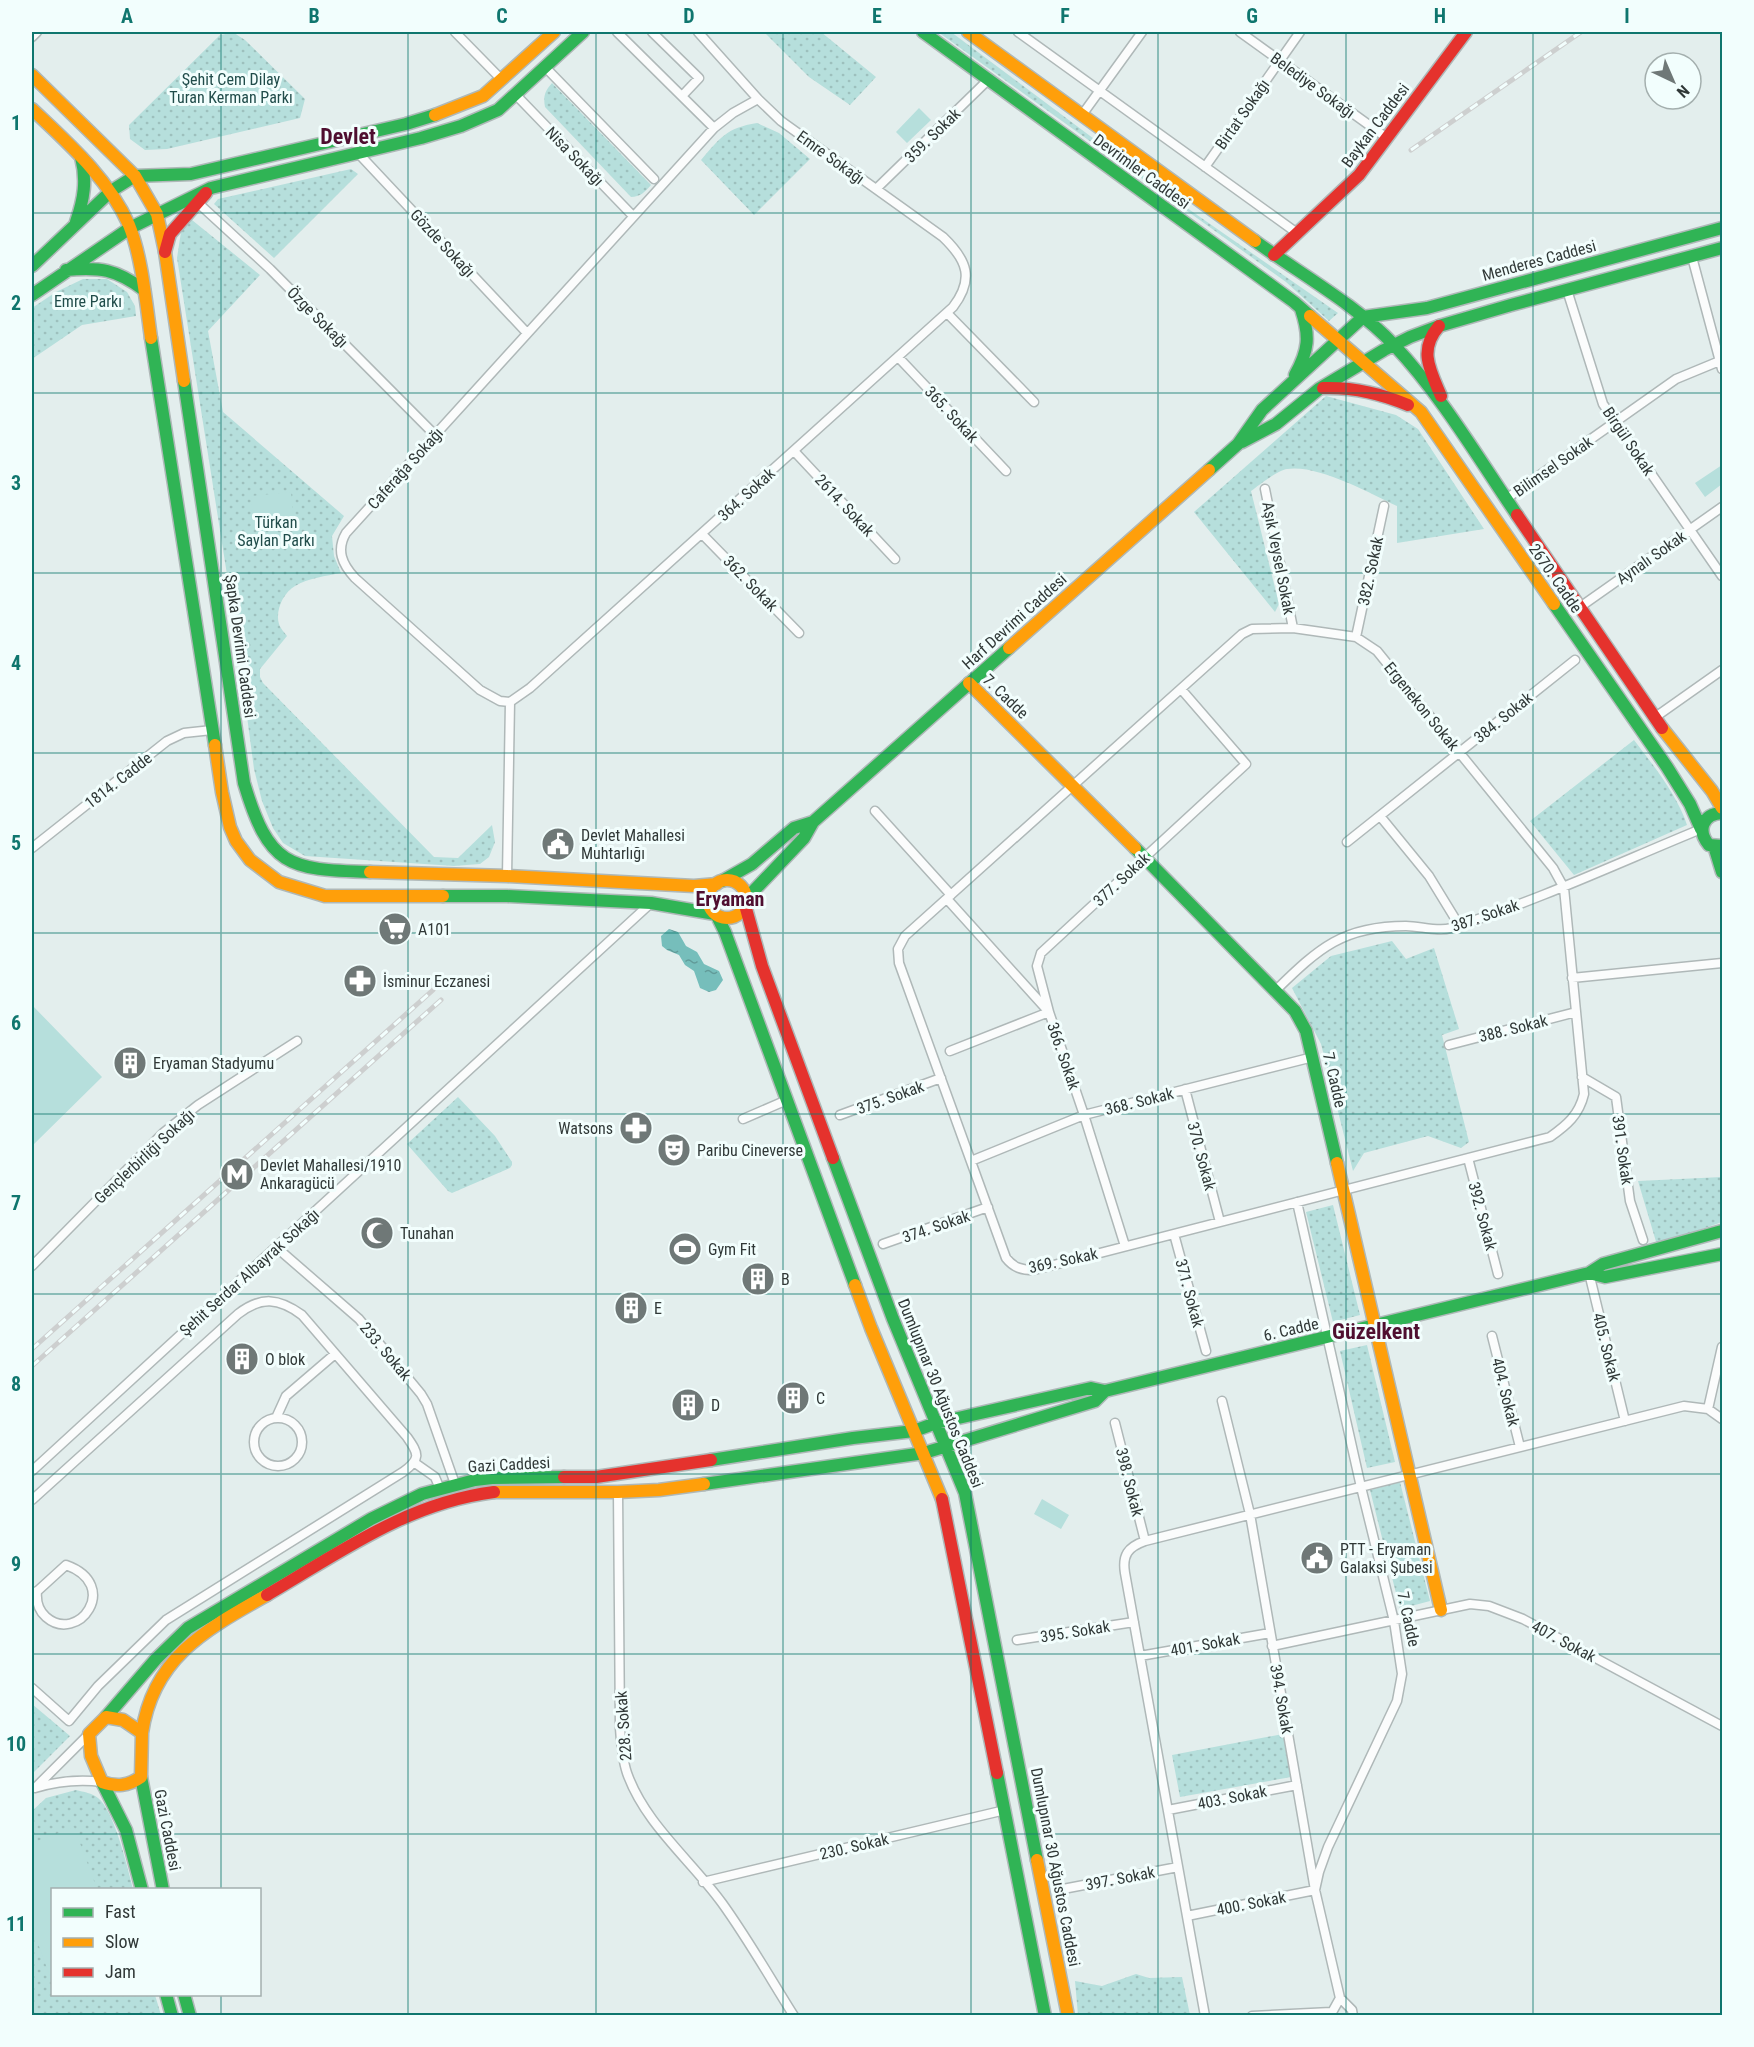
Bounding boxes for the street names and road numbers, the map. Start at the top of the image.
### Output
street label: Belediye Sokağı [1267,48,1359,122]
street label: Birtat Sokağı [1211,76,1274,153]
street label: Baykan Caddesi [1338,80,1413,171]
street label: 359. Sokak [901,104,965,167]
street label: Nisa Sokağı [542,123,608,190]
street label: Emre Sokağı [793,127,868,188]
street label: Devrimler Caddesi [1090,130,1194,213]
street label: Gözde Sokağı [406,205,479,281]
street label: Menderes Caddesi [1480,236,1598,285]
street label: Özge Sokağı [283,283,352,352]
street label: 365. Sokak [921,382,983,447]
street label: Birgül Sokak [1599,403,1659,480]
street label: Caferağa Sokağı [364,424,447,513]
street label: Bilimsel Sokak [1510,432,1597,501]
street label: 364. Sokak [714,463,779,525]
street label: 2614. Sokak [811,470,879,541]
street label: Aşık Veysel Sokak [1258,500,1299,617]
street label: Aynalı Sokak [1613,526,1690,588]
street label: 382. Sokak [1354,534,1387,607]
street label: 2670. Cadde [1525,540,1586,616]
street label: 362. Sokak [719,552,782,616]
street label: Harf Devrimi Caddesi [958,570,1070,673]
street label: Şapka Devrimi Caddesi [221,573,260,719]
street label: Ergenekon Sokak [1380,658,1464,755]
street label: 7. Cadde [979,670,1032,723]
street label: 384. Sokak [1470,687,1537,747]
street label: 1814. Cadde [81,748,156,812]
street label: 377. Sokak [1089,848,1154,910]
street label: 387. Sokak [1449,895,1522,936]
street label: 388. Sokak [1477,1011,1550,1046]
street label: 366. Sokak [1043,1020,1084,1093]
street label: 7. Cadde [1319,1051,1350,1109]
street label: 375. Sokak [854,1076,927,1118]
street label: 368. Sokak [1103,1084,1176,1119]
street label: Gençlerbirliği Sokağı [90,1105,198,1208]
street label: 391. Sokak [1608,1114,1637,1187]
street label: 370. Sokak [1183,1120,1220,1193]
street label: 392. Sokak [1464,1180,1501,1253]
street label: Şehit Serdar Albayrak Sokağı [176,1205,323,1340]
street label: 374. Sokak [900,1206,973,1247]
street label: 369. Sokak [1027,1244,1100,1277]
street label: 371. Sokak [1171,1257,1208,1330]
street label: Dumlupınar 30 Ağustos Caddesi [894,1296,987,1490]
street label: 405. Sokak [1589,1311,1624,1384]
street label: 6. Cadde [1262,1314,1320,1345]
street label: 233. Sokak [356,1318,416,1385]
street label: 404. Sokak [1488,1356,1523,1429]
street label: 398. Sokak [1112,1446,1147,1519]
street label: Gazi Caddesi [467,1453,551,1476]
street label: 7. Cadde [1393,1590,1424,1648]
street label: 395. Sokak [1039,1617,1112,1646]
street label: 407. Sokak [1528,1617,1600,1667]
street label: 401. Sokak [1169,1629,1242,1660]
street label: 394. Sokak [1266,1663,1297,1736]
street label: 228. Sokak [612,1690,635,1762]
street label: Dumlupınar 30 Ağustos Caddesi [1027,1766,1084,1968]
street label: 403. Sokak [1196,1781,1269,1813]
street label: Gazi Caddesi [150,1788,185,1872]
street label: 230. Sokak [818,1829,891,1864]
street label: 397. Sokak [1084,1862,1157,1894]
street label: 400. Sokak [1215,1887,1288,1919]

